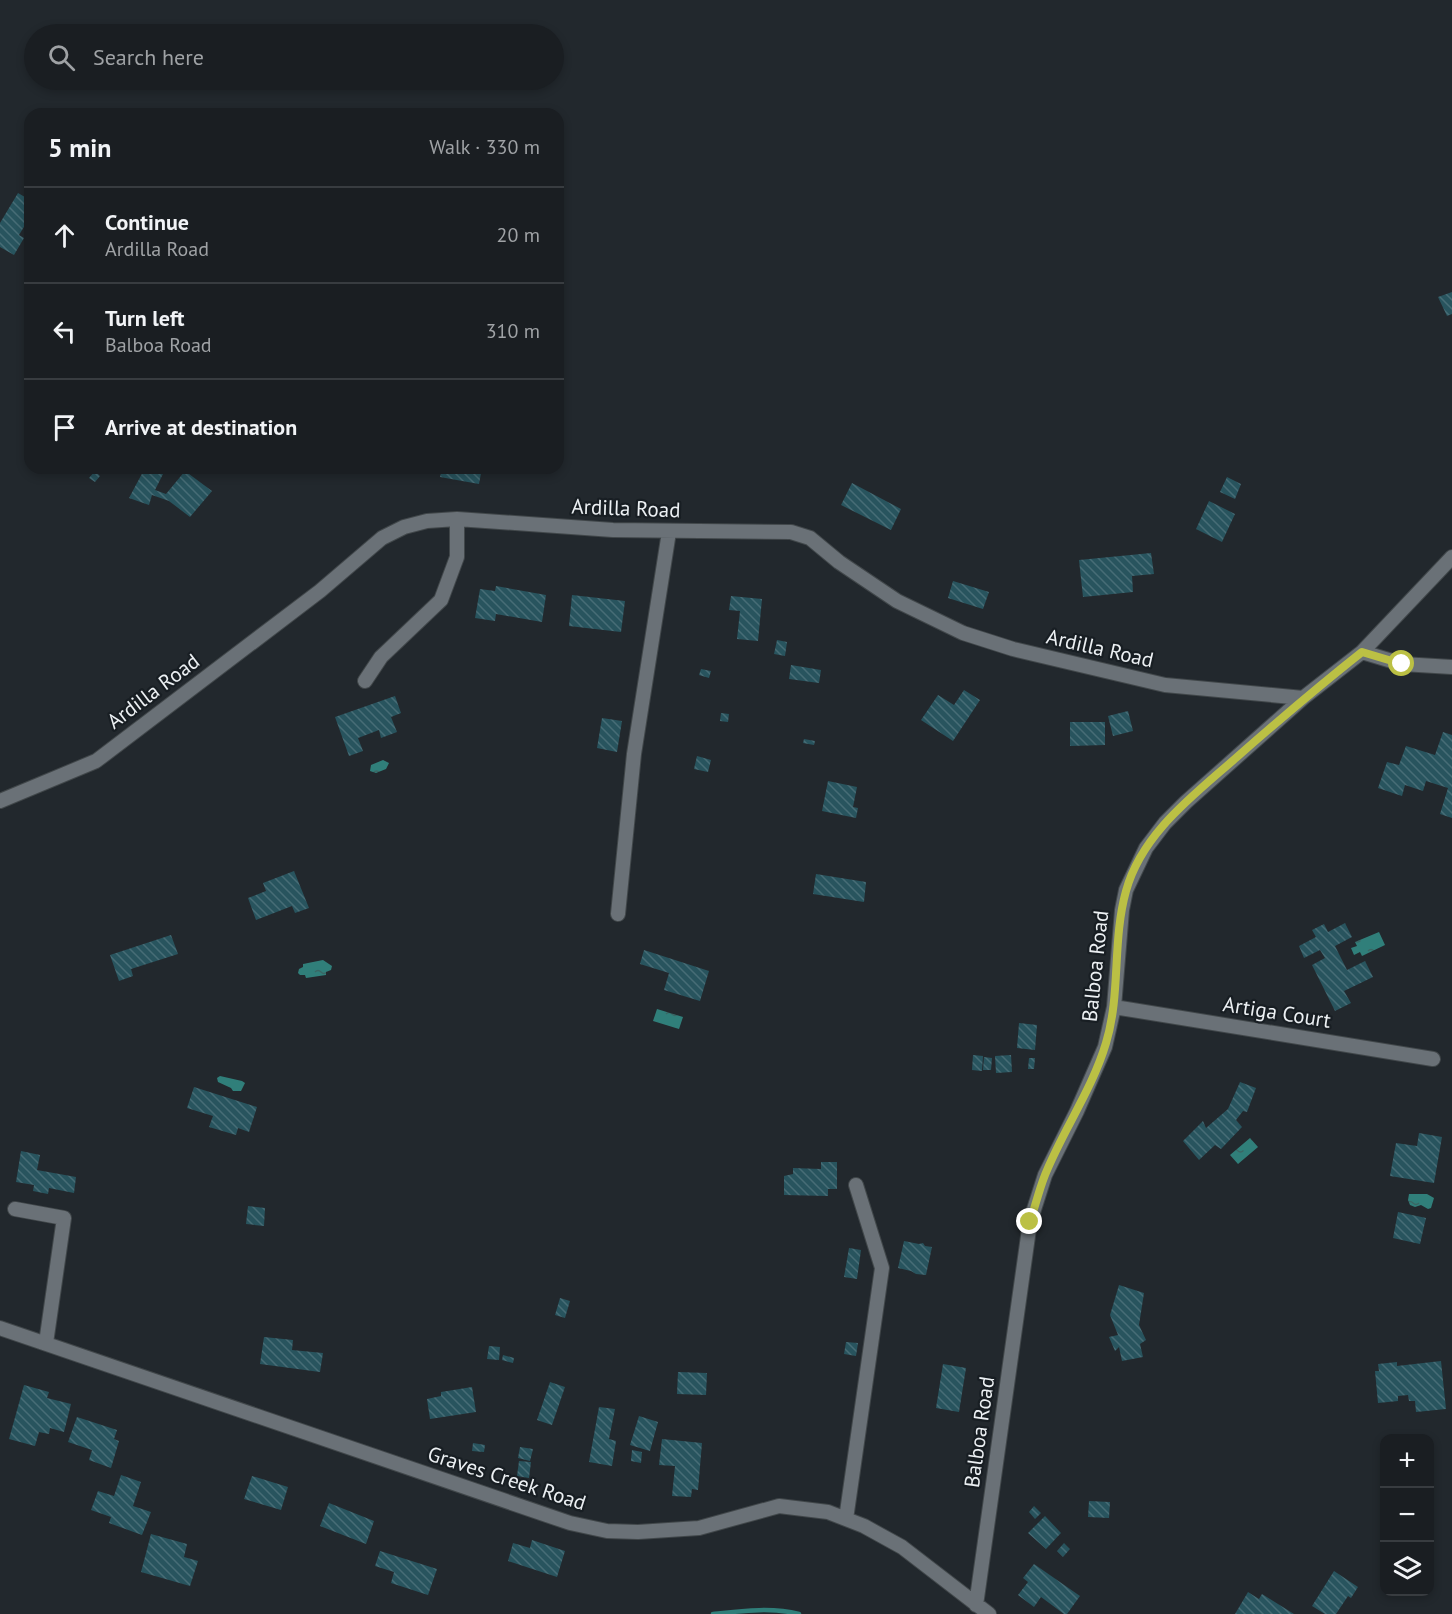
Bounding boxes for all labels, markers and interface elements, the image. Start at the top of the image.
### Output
search box [24,24,564,90]
icon: search [45,41,78,74]
text: Search here [93,43,204,71]
text: 5 min [48,131,111,164]
text: Walk · 330 m [429,134,540,160]
text: Continue [105,208,189,236]
icon: ahead [48,219,81,252]
text: 20 m [497,222,540,248]
text: Ardilla Road [105,236,209,262]
text: Turn left [105,304,185,332]
icon: left [48,315,81,348]
text: 310 m [486,318,540,344]
text: Balboa Road [105,332,212,358]
icon: arrive [48,411,81,444]
text: Arrive at destination [105,413,297,441]
street label: Ardilla Road [571,493,681,523]
street label: Ardilla Road [1044,623,1156,673]
street label: Ardilla Road [101,647,205,735]
route start [1388,650,1414,676]
street label: Balboa Road [1076,909,1114,1023]
street label: Artiga Court [1221,990,1333,1034]
route end [1016,1208,1042,1234]
street label: Balboa Road [958,1375,1000,1489]
map controls [1380,1434,1434,1596]
button: + [1380,1434,1434,1488]
street label: Graves Creek Road [424,1440,590,1516]
button: − [1380,1488,1434,1542]
button: layers [1380,1542,1434,1596]

